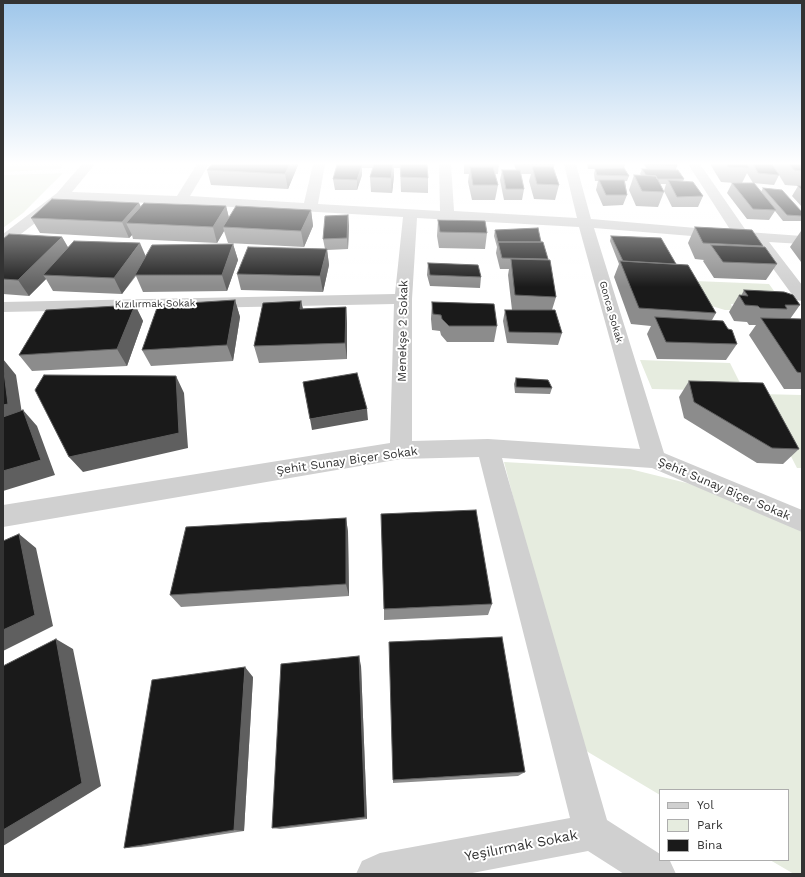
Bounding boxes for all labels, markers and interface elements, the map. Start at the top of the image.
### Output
street label: Menekşe 2 Sokak [395,280,411,382]
street label: Gonca Sokak [596,280,626,344]
street label: Kızılırmak Sokak [115,297,195,311]
street label: Şehit Sunay Biçer Sokak [276,444,418,478]
street label: Şehit Sunay Biçer Sokak [656,455,792,523]
legend [659,789,789,861]
text: Yol [697,798,714,812]
text: Park [697,818,723,832]
street label: Yeşilırmak Sokak [463,827,579,865]
text: Bina [697,838,722,852]

